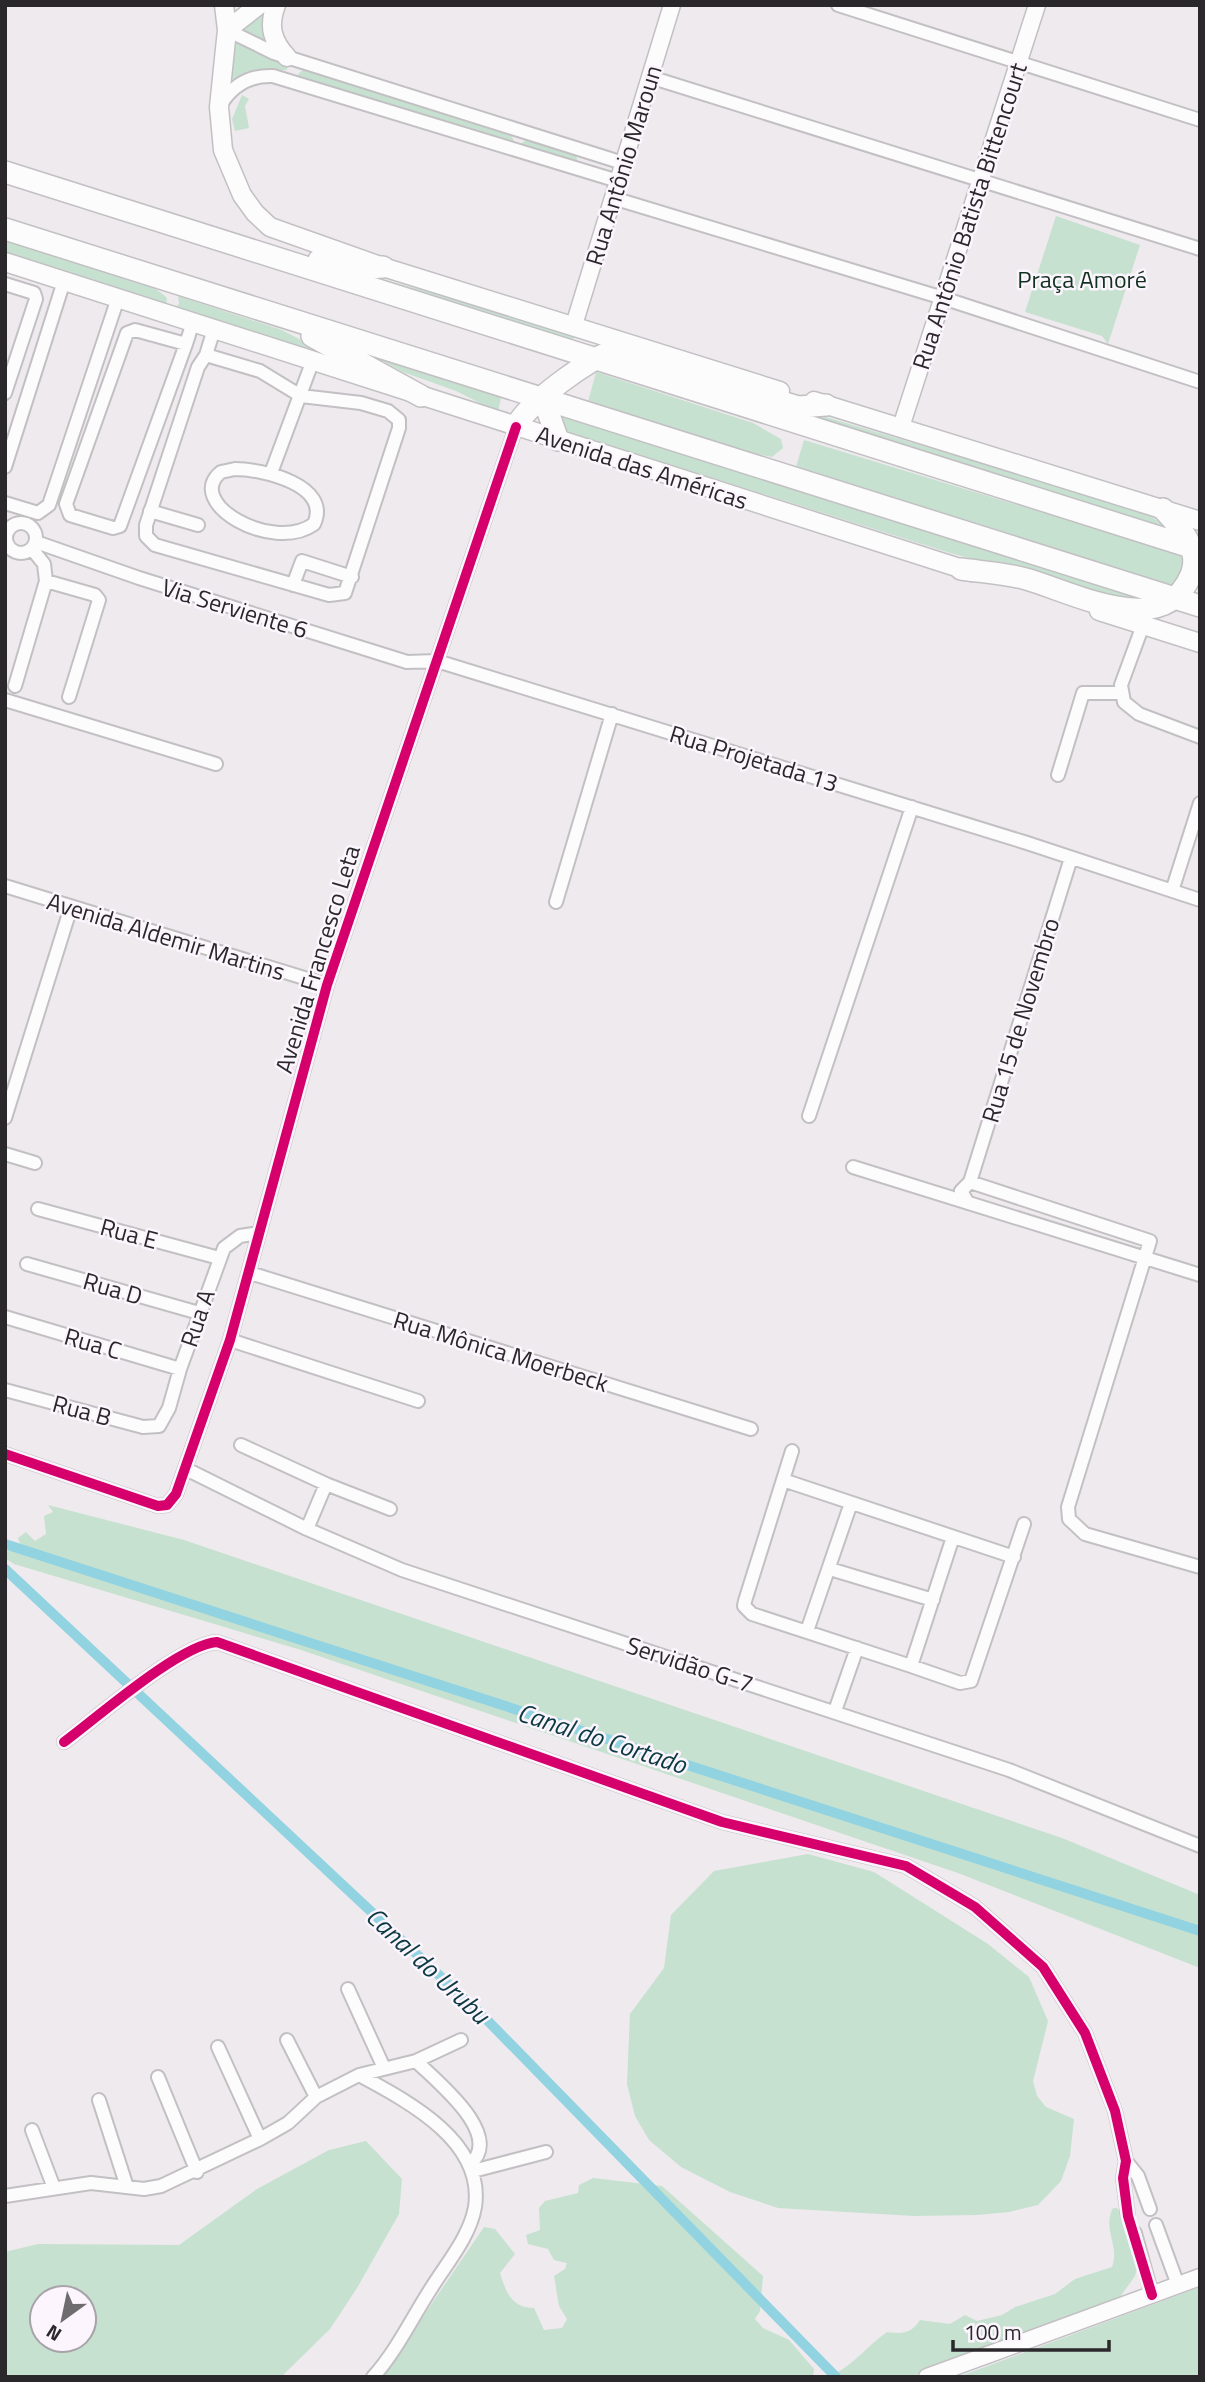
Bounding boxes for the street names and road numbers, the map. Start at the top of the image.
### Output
street label: Rua Antônio Batista Bittencourt [902,57,1036,374]
street label: Rua Antônio Maroun [575,60,671,270]
street label: Avenida das Américas [532,416,752,518]
street label: Via Serviente 6 [158,569,312,647]
street label: Rua Projetada 13 [665,715,843,801]
street label: Avenida Francesco Leta [265,841,369,1077]
street label: Avenida Aldemir Martins [43,883,289,989]
street label: Rua 15 de Novembro [972,913,1068,1127]
street label: Rua E [96,1208,162,1258]
street label: Rua D [79,1262,147,1314]
street label: Rua A [170,1284,224,1352]
street label: Rua Mônica Moerbeck [389,1301,613,1401]
street label: Rua C [60,1318,126,1368]
street label: Rua B [49,1385,115,1435]
street label: Servidão G-7 [622,1627,758,1701]

